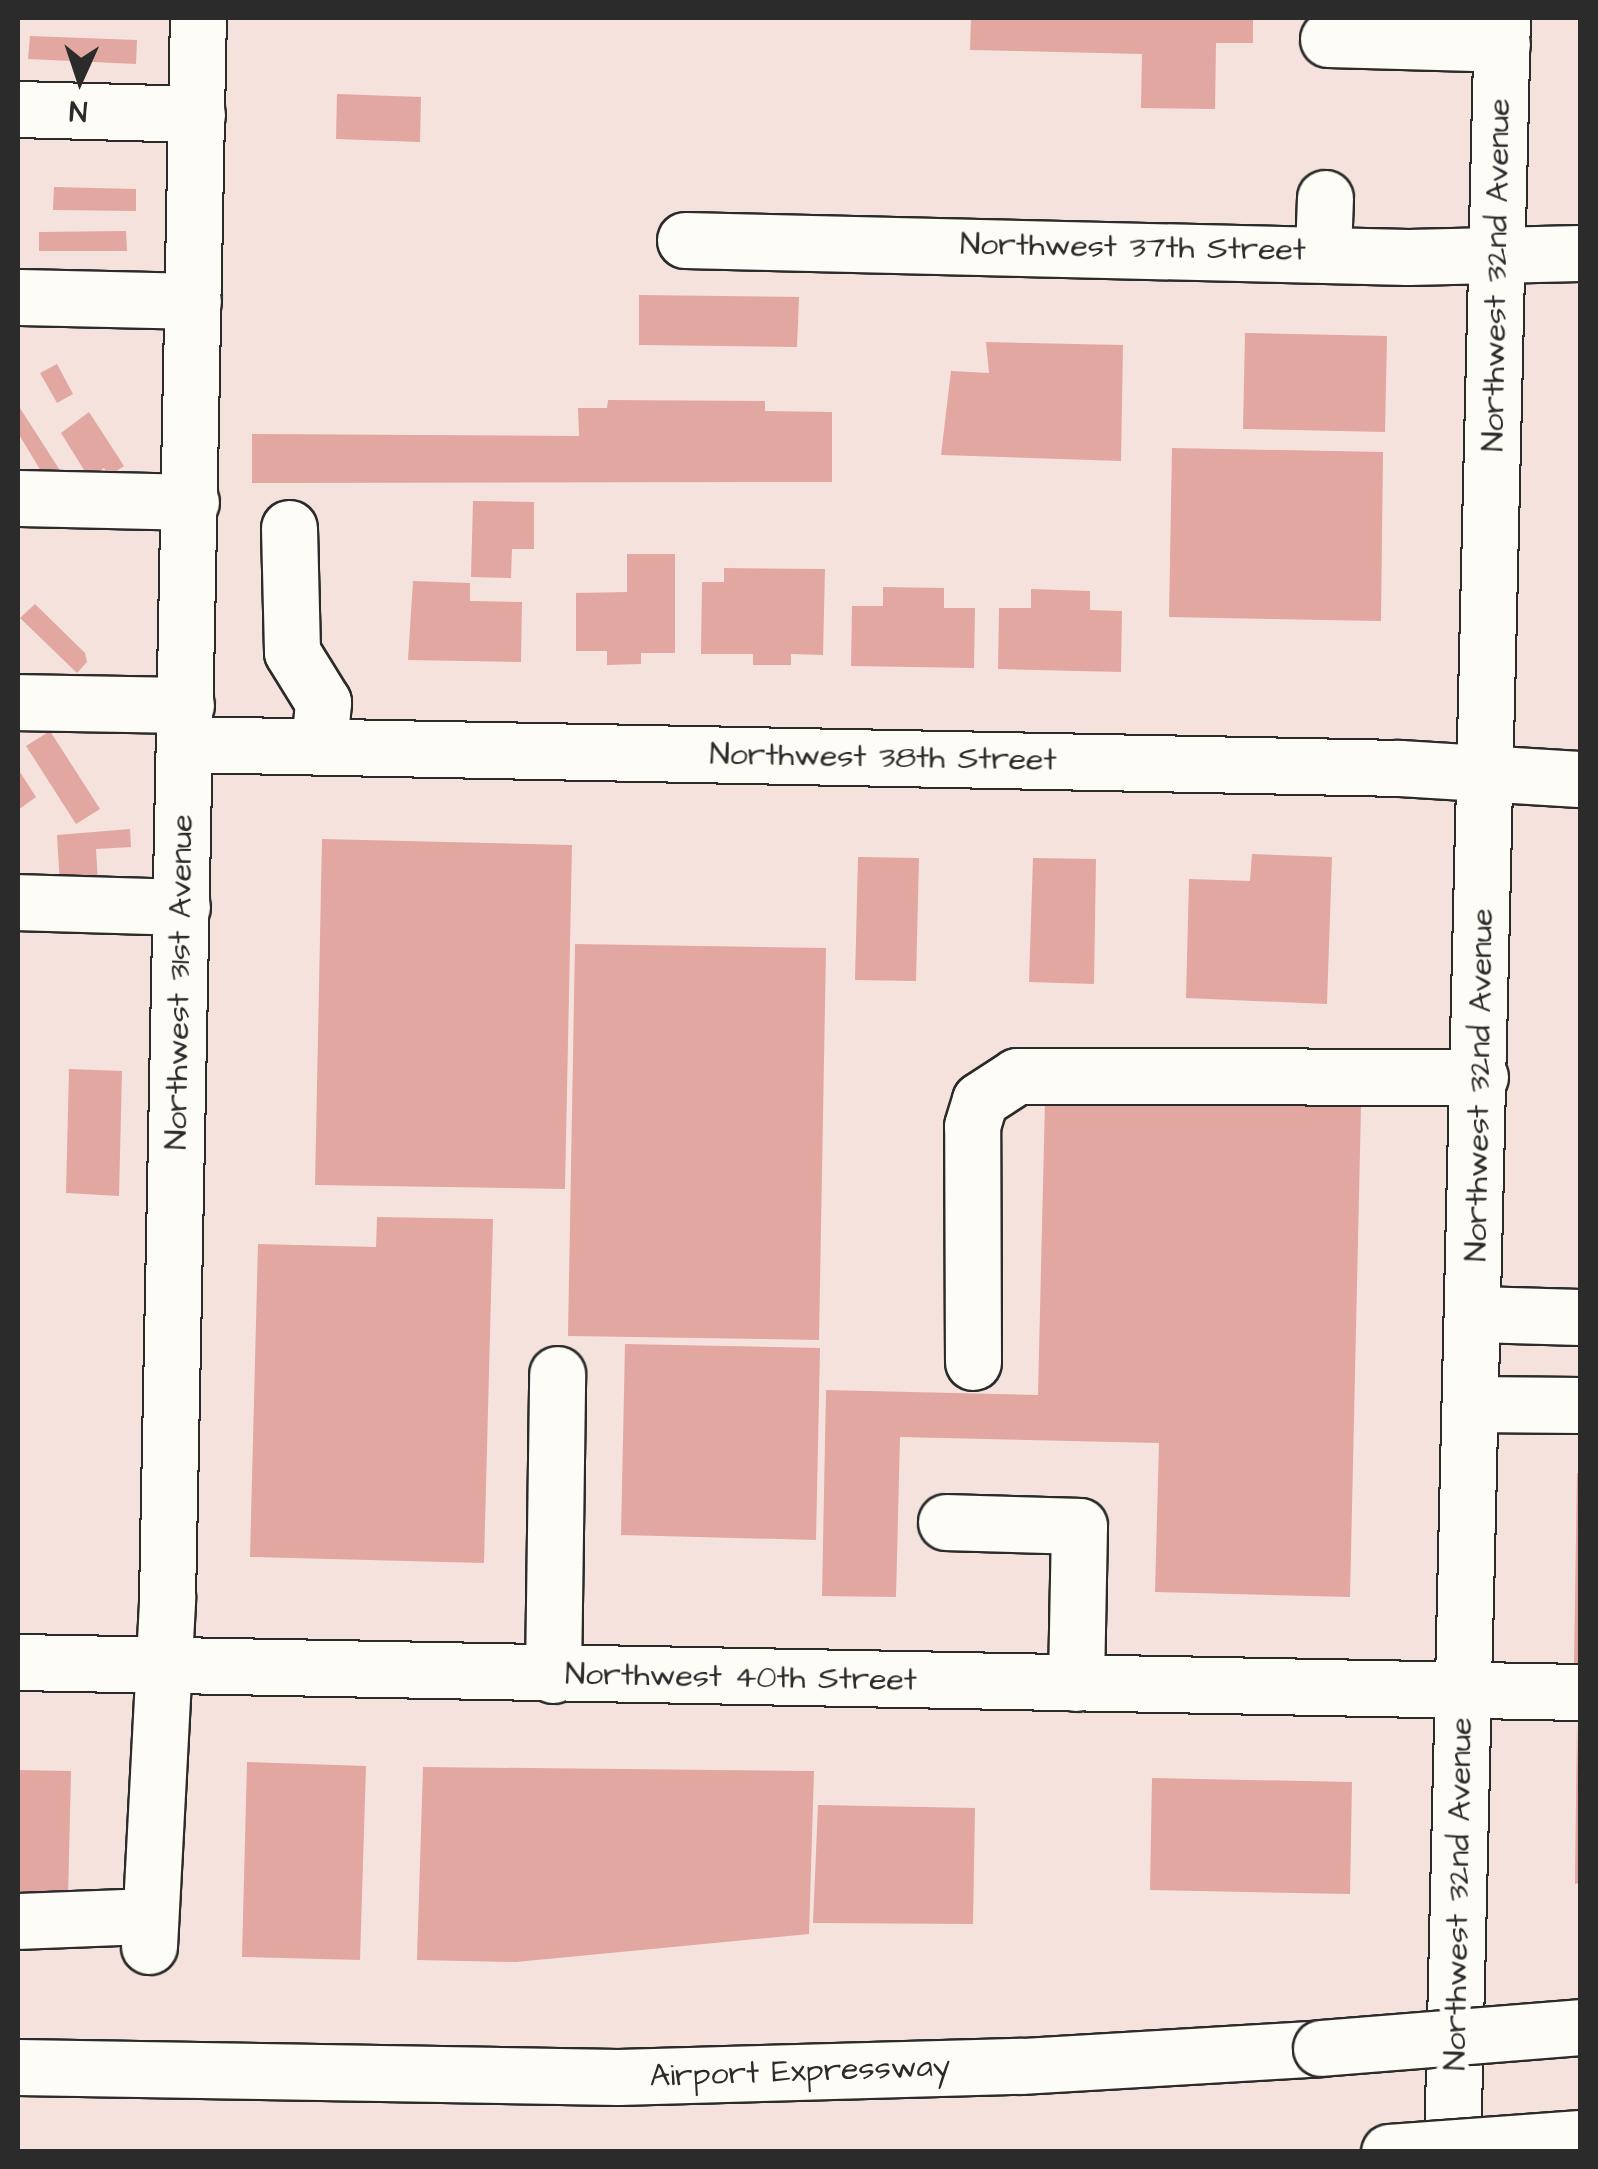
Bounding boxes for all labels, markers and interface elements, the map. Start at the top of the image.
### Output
north arrow [30,30,130,130]
text: N [69,91,88,130]
street label: Northwest 32nd Avenue [1475,98,1519,452]
street label: Northwest 37th Street [960,226,1306,270]
street label: Northwest 38th Street [709,736,1057,780]
street label: Northwest 31st Avenue [158,814,202,1150]
street label: Northwest 32nd Avenue [1458,908,1502,1262]
street label: Northwest 40th Street [565,1656,917,1700]
street label: Northwest 32nd Avenue [1437,1717,1481,2071]
street label: Airport Expressway [649,2048,951,2096]

